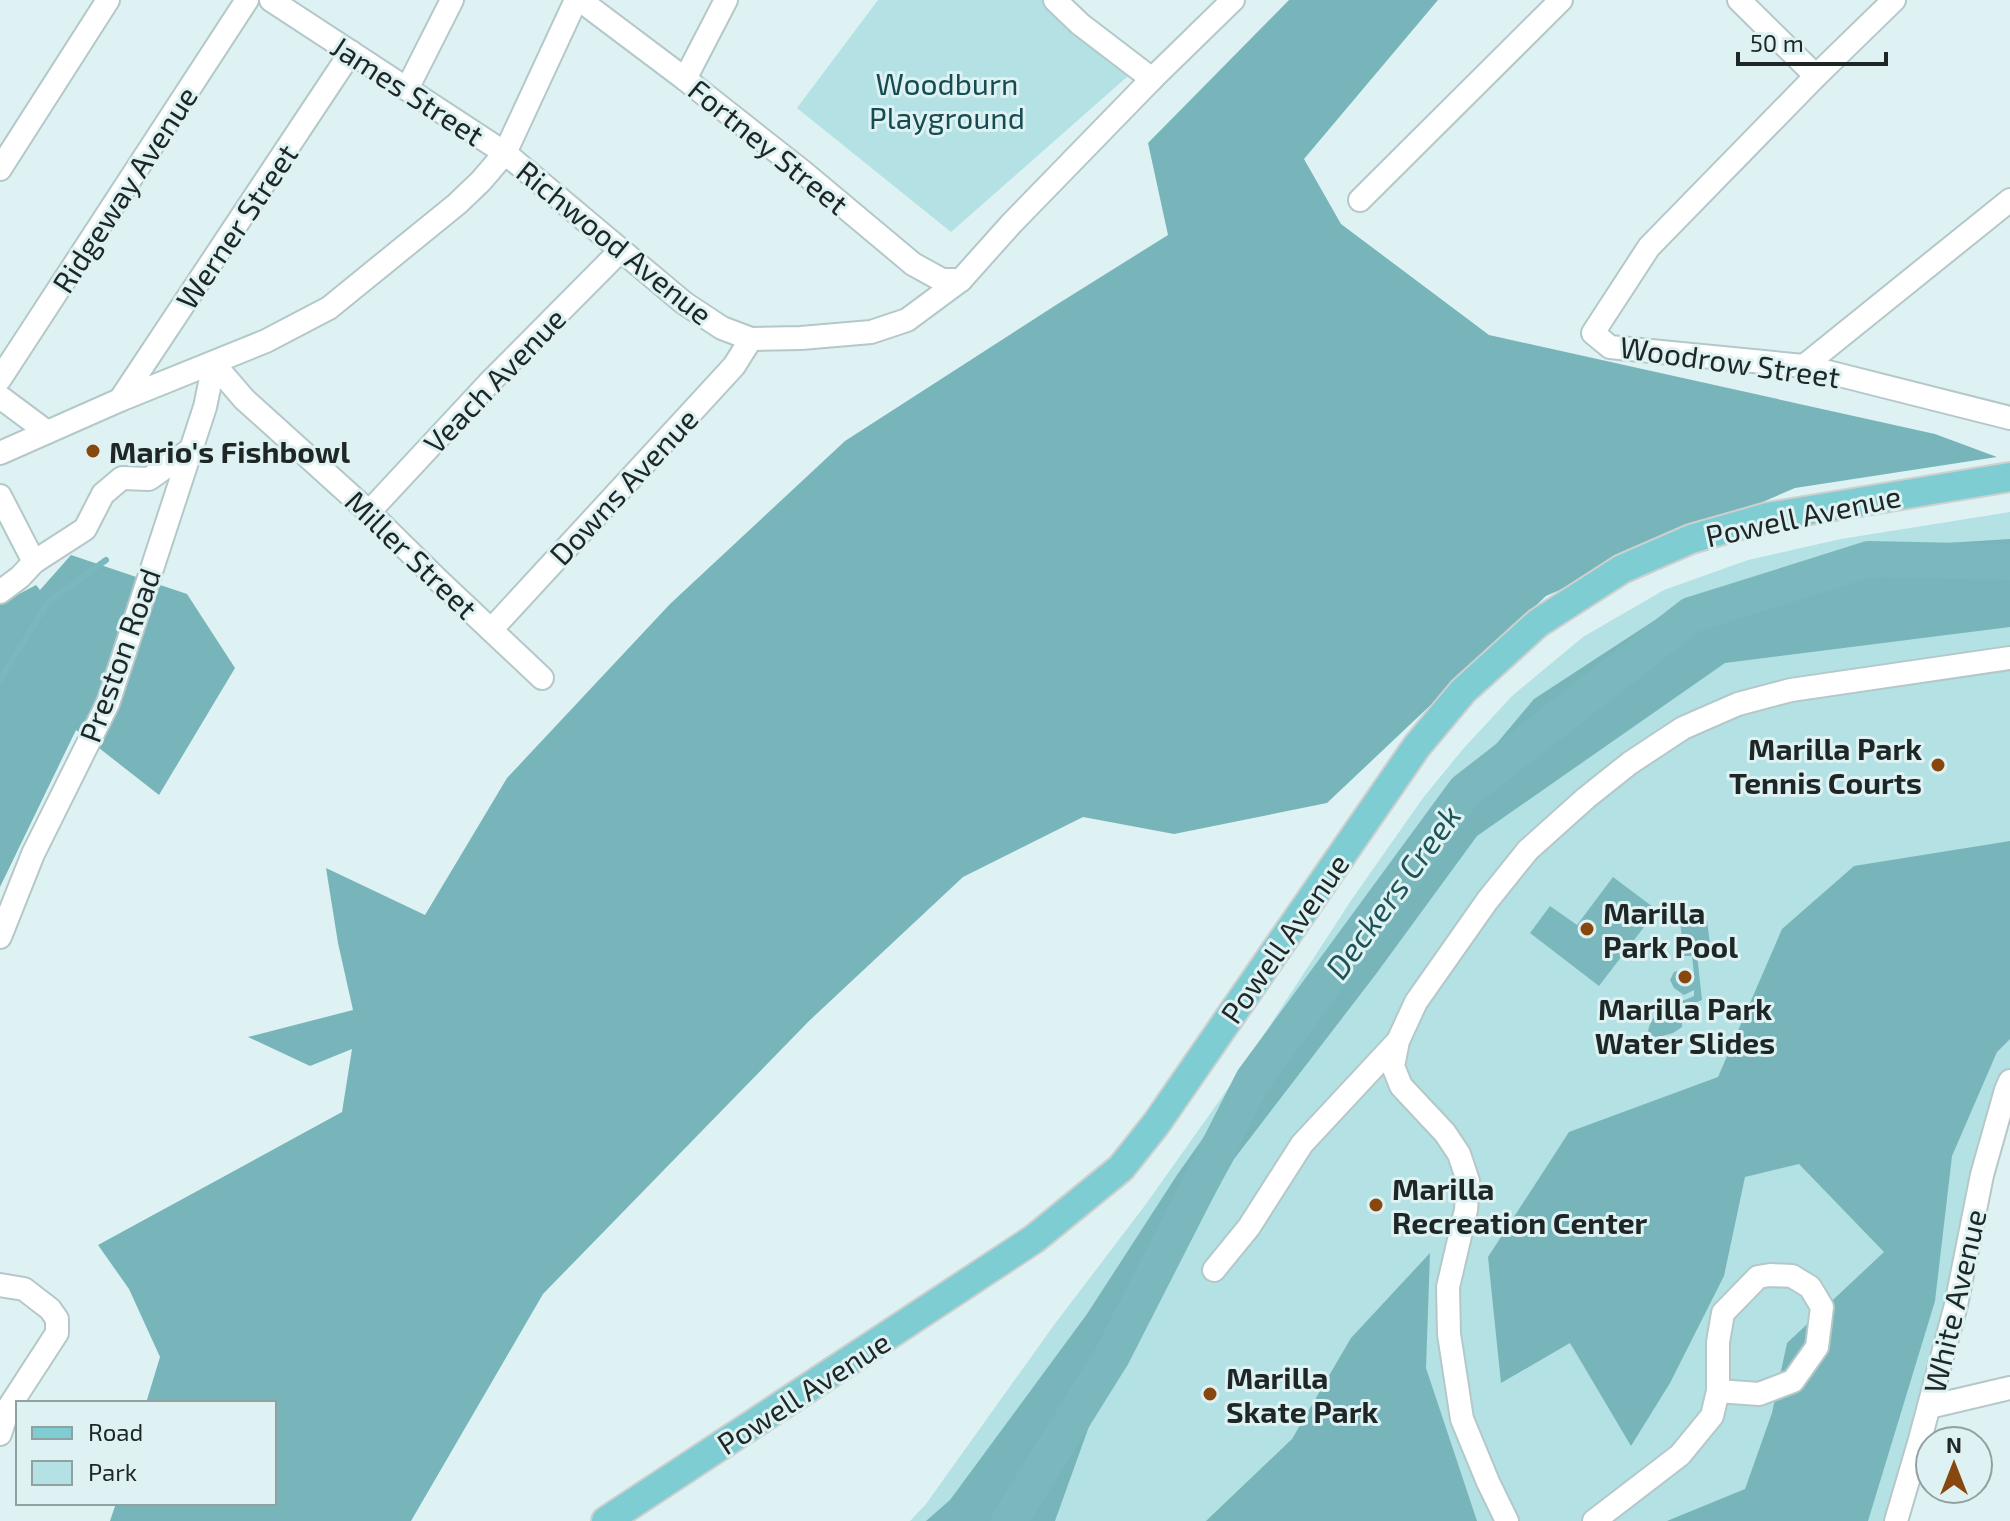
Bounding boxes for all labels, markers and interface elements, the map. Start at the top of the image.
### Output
scale bar [1738,16,1886,66]
street label: James Street [325,27,491,153]
text: 50 m [1750,28,1804,57]
park label: Woodburn Playground [869,65,1025,135]
street label: Fortney Street [682,71,856,221]
street label: Ridgeway Avenue [44,79,204,299]
street label: Werner Street [168,137,304,315]
street label: Richwood Avenue [510,152,720,332]
street label: Veach Avenue [416,300,572,460]
street label: Woodrow Street [1618,328,1842,394]
street label: Downs Avenue [541,400,705,572]
place label: Mario's Fishbowl [109,433,350,469]
marker: Mario's Fishbowl [84,442,102,460]
street label: Powell Avenue [1702,477,1904,553]
street label: Miller Street [339,482,485,626]
street label: Preston Road [71,563,167,747]
place label: Marilla Park Tennis Courts [1729,730,1922,800]
marker: Marilla Park Tennis Courts [1929,756,1947,774]
water label: Deckers Creek [1316,797,1468,985]
street label: Powell Avenue [1212,846,1356,1030]
place label: Marilla Park Pool [1603,894,1738,964]
marker: Marilla Park Pool [1578,920,1596,938]
marker: Marilla Park Water Slides [1676,968,1694,986]
place label: Marilla Park Water Slides [1595,990,1775,1060]
place label: Marilla Recreation Center [1392,1170,1648,1240]
marker: Marilla Recreation Center [1367,1196,1385,1214]
street label: White Avenue [1915,1206,1993,1396]
street label: Powell Avenue [710,1323,896,1461]
place label: Marilla Skate Park [1226,1359,1378,1429]
marker: Marilla Skate Park [1201,1385,1219,1403]
legend [16,1401,276,1505]
text: Road [88,1417,143,1446]
north arrow [1914,1425,1994,1505]
text: N [1946,1431,1962,1457]
text: Park [88,1457,137,1486]

